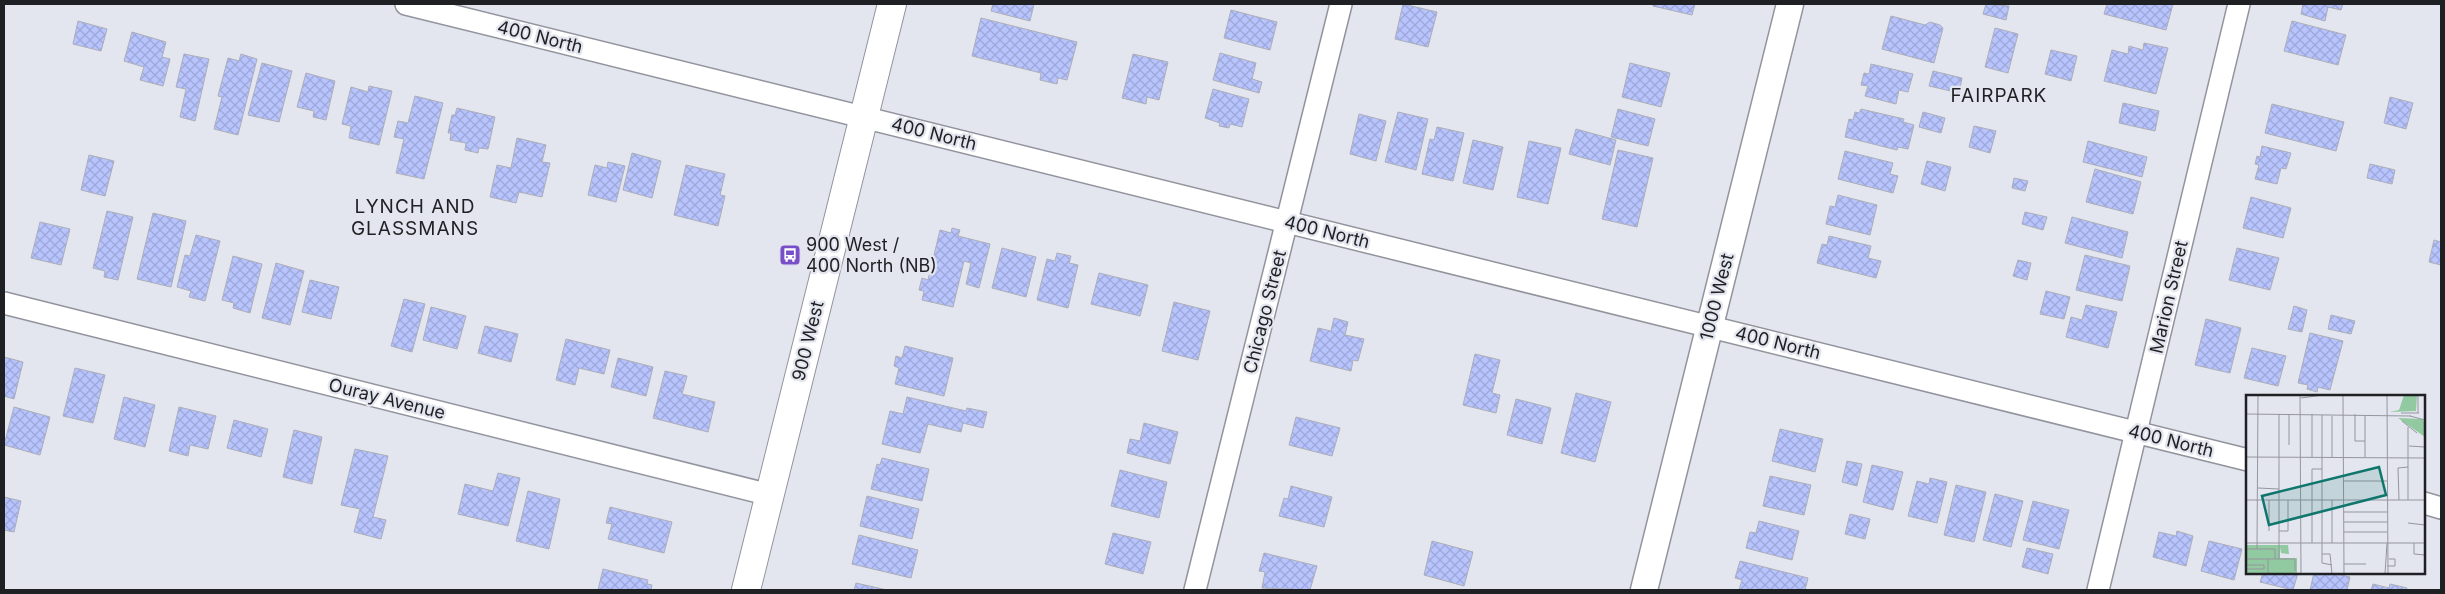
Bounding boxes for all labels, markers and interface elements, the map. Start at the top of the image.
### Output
street label: 400 North [495,16,585,57]
district label: FAIRPARK [1951,84,2047,107]
street label: 400 North [889,113,979,154]
district label: LYNCH AND GLASSMANS [351,195,479,240]
street label: 400 North [1282,211,1372,252]
place label: 900 West / 400 North (NB) [806,234,937,276]
street label: Marion Street [2145,238,2192,355]
bus stop icon: 900 West / 400 North (NB) [778,243,802,267]
street label: Chicago Street [1239,248,1290,376]
street label: 1000 West [1696,251,1738,343]
street label: 900 West [787,299,828,383]
street label: 400 North [1733,322,1823,363]
street label: Ouray Avenue [327,374,448,423]
inset map [2246,395,2425,574]
street label: 400 North [2126,420,2216,461]

